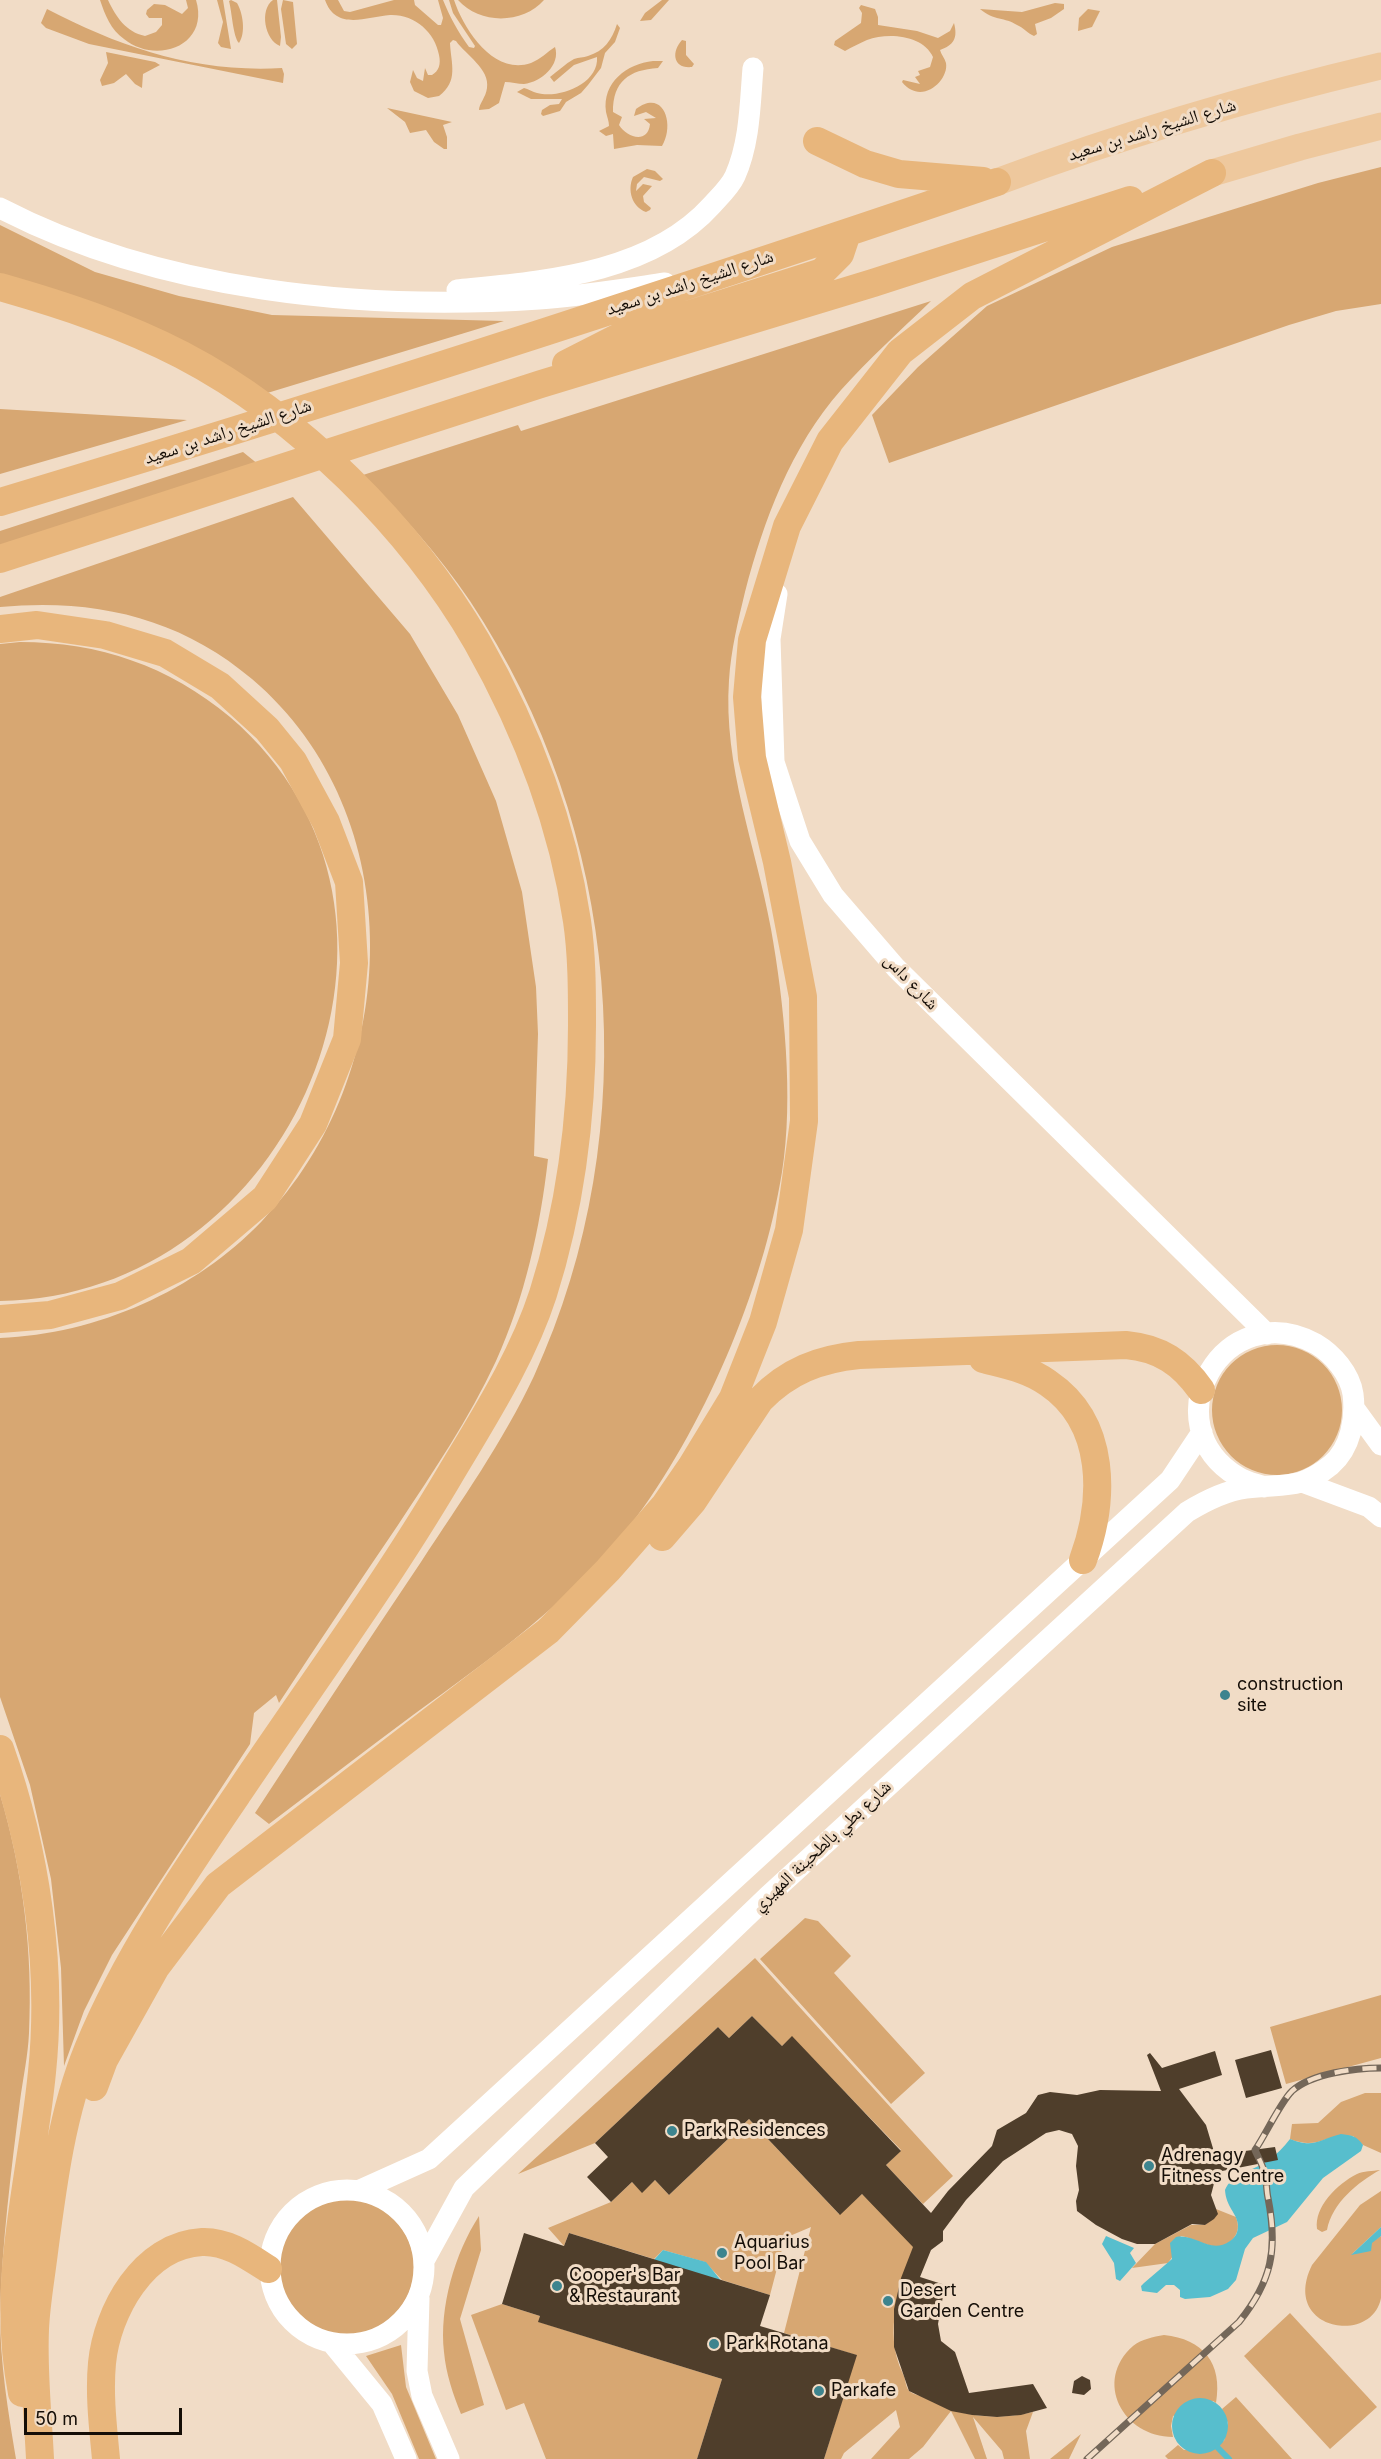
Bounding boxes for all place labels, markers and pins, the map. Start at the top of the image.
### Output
place label: construction site [1237,1674,1343,1716]
marker: construction site [1218,1688,1232,1702]
place label: Park Residences [684,2120,826,2142]
marker: Park Residences [665,2124,679,2138]
place label: Adrenagy Fitness Centre [1161,2145,1284,2188]
marker: Adrenagy Fitness Centre [1142,2159,1156,2173]
place label: Aquarius Pool Bar [734,2232,810,2274]
marker: Aquarius Pool Bar [715,2246,729,2260]
place label: Cooper's Bar & Restaurant [569,2265,681,2308]
marker: Cooper's Bar & Restaurant [550,2279,564,2293]
place label: Desert Garden Centre [900,2280,1024,2322]
marker: Desert Garden Centre [881,2294,895,2308]
place label: Park Rotana [726,2333,829,2355]
marker: Park Rotana [707,2337,721,2351]
place label: Parkafe [831,2380,896,2402]
marker: Parkafe [812,2384,826,2398]

